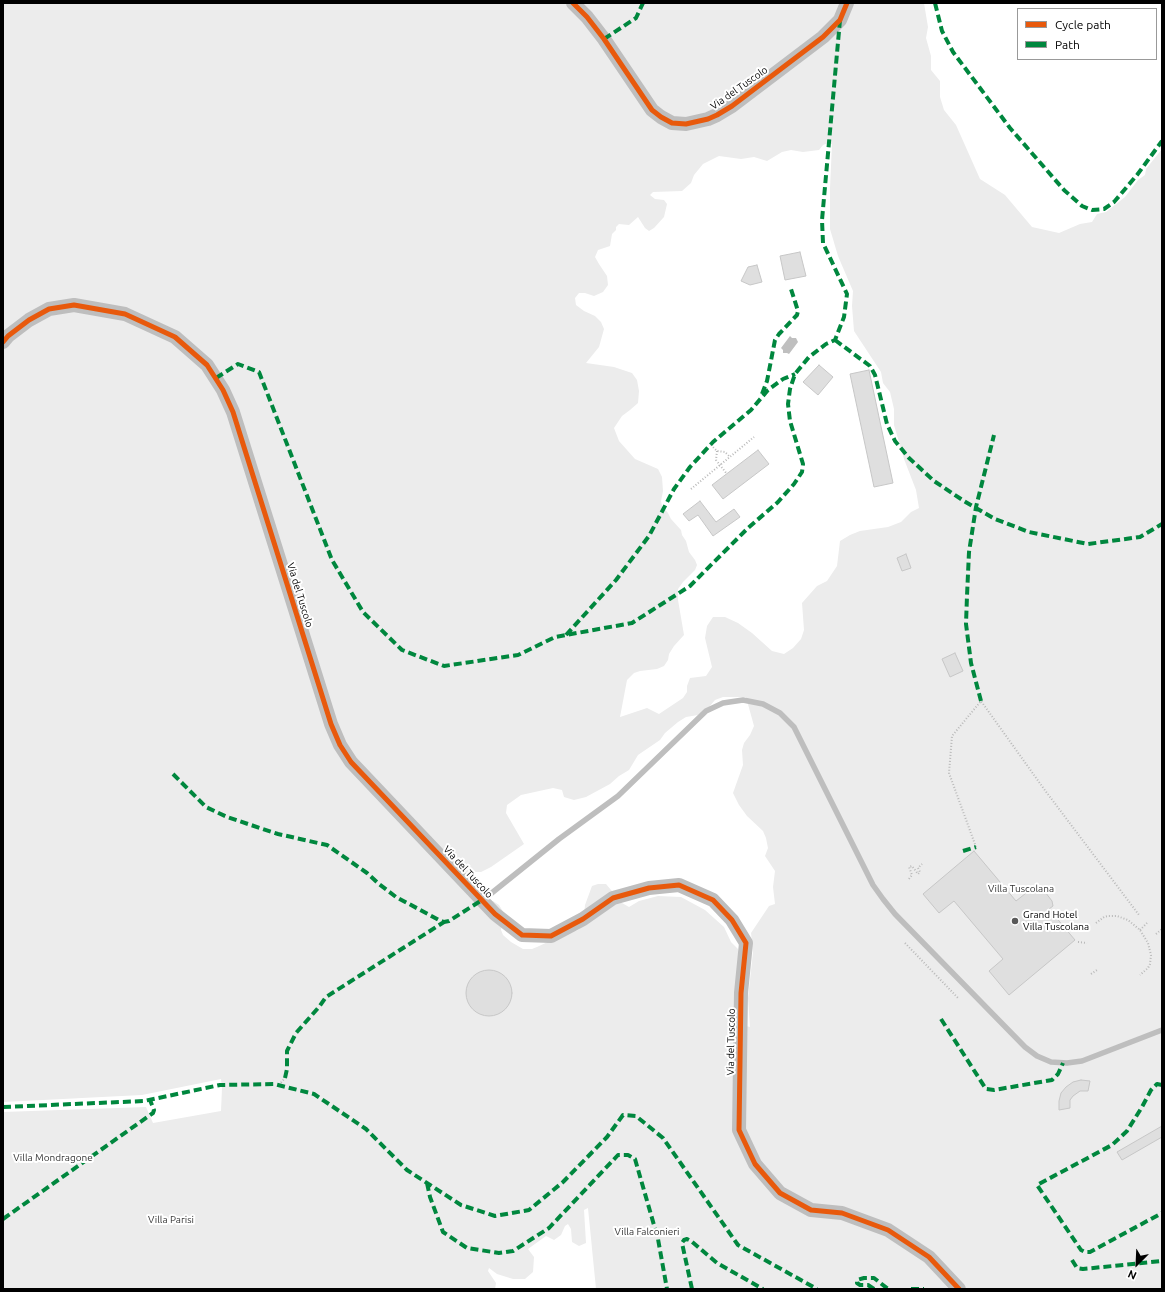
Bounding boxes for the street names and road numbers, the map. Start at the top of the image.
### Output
street label: Via del Tuscolo [708,64,770,112]
street label: Via del Tuscolo [284,561,316,629]
street label: Via del Tuscolo [441,843,495,901]
street label: Via del Tuscolo [724,1008,738,1076]

